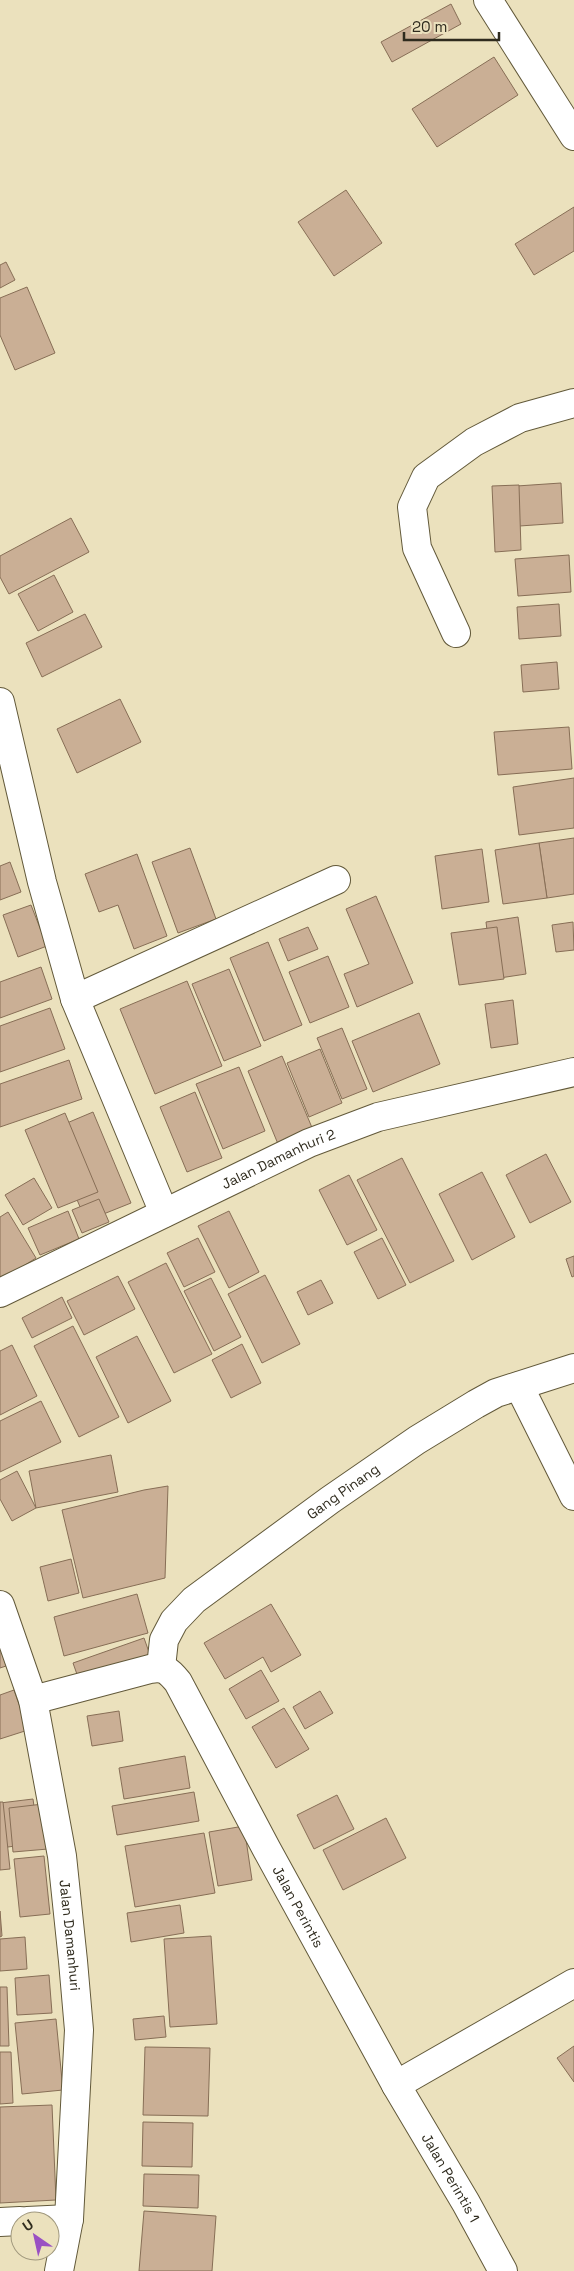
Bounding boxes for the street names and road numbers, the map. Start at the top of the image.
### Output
street label: Jalan Damanhuri 2 [218,1125,338,1193]
street label: Gang Pinang [303,1460,383,1523]
street label: Jalan Perintis [269,1863,328,1951]
street label: Jalan Damanhuri [56,1879,85,1992]
street label: Jalan Perintis 1 [418,2130,484,2225]

